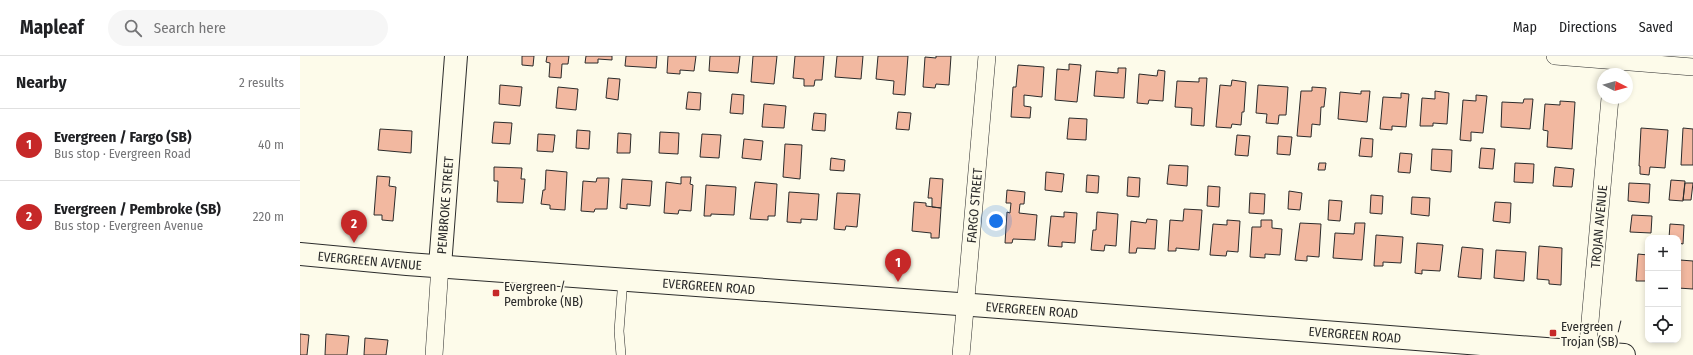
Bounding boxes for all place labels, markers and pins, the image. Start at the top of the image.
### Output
pin: 2 [341,210,367,243]
pin: 1 [885,249,911,282]
place label: Evergreen / Pembroke (NB) [504,279,583,309]
marker: Evergreen / Pembroke (NB) [491,288,501,298]
place label: Evergreen / Trojan (SB) [1561,319,1622,349]
marker: Evergreen / Trojan (SB) [1548,328,1558,338]

